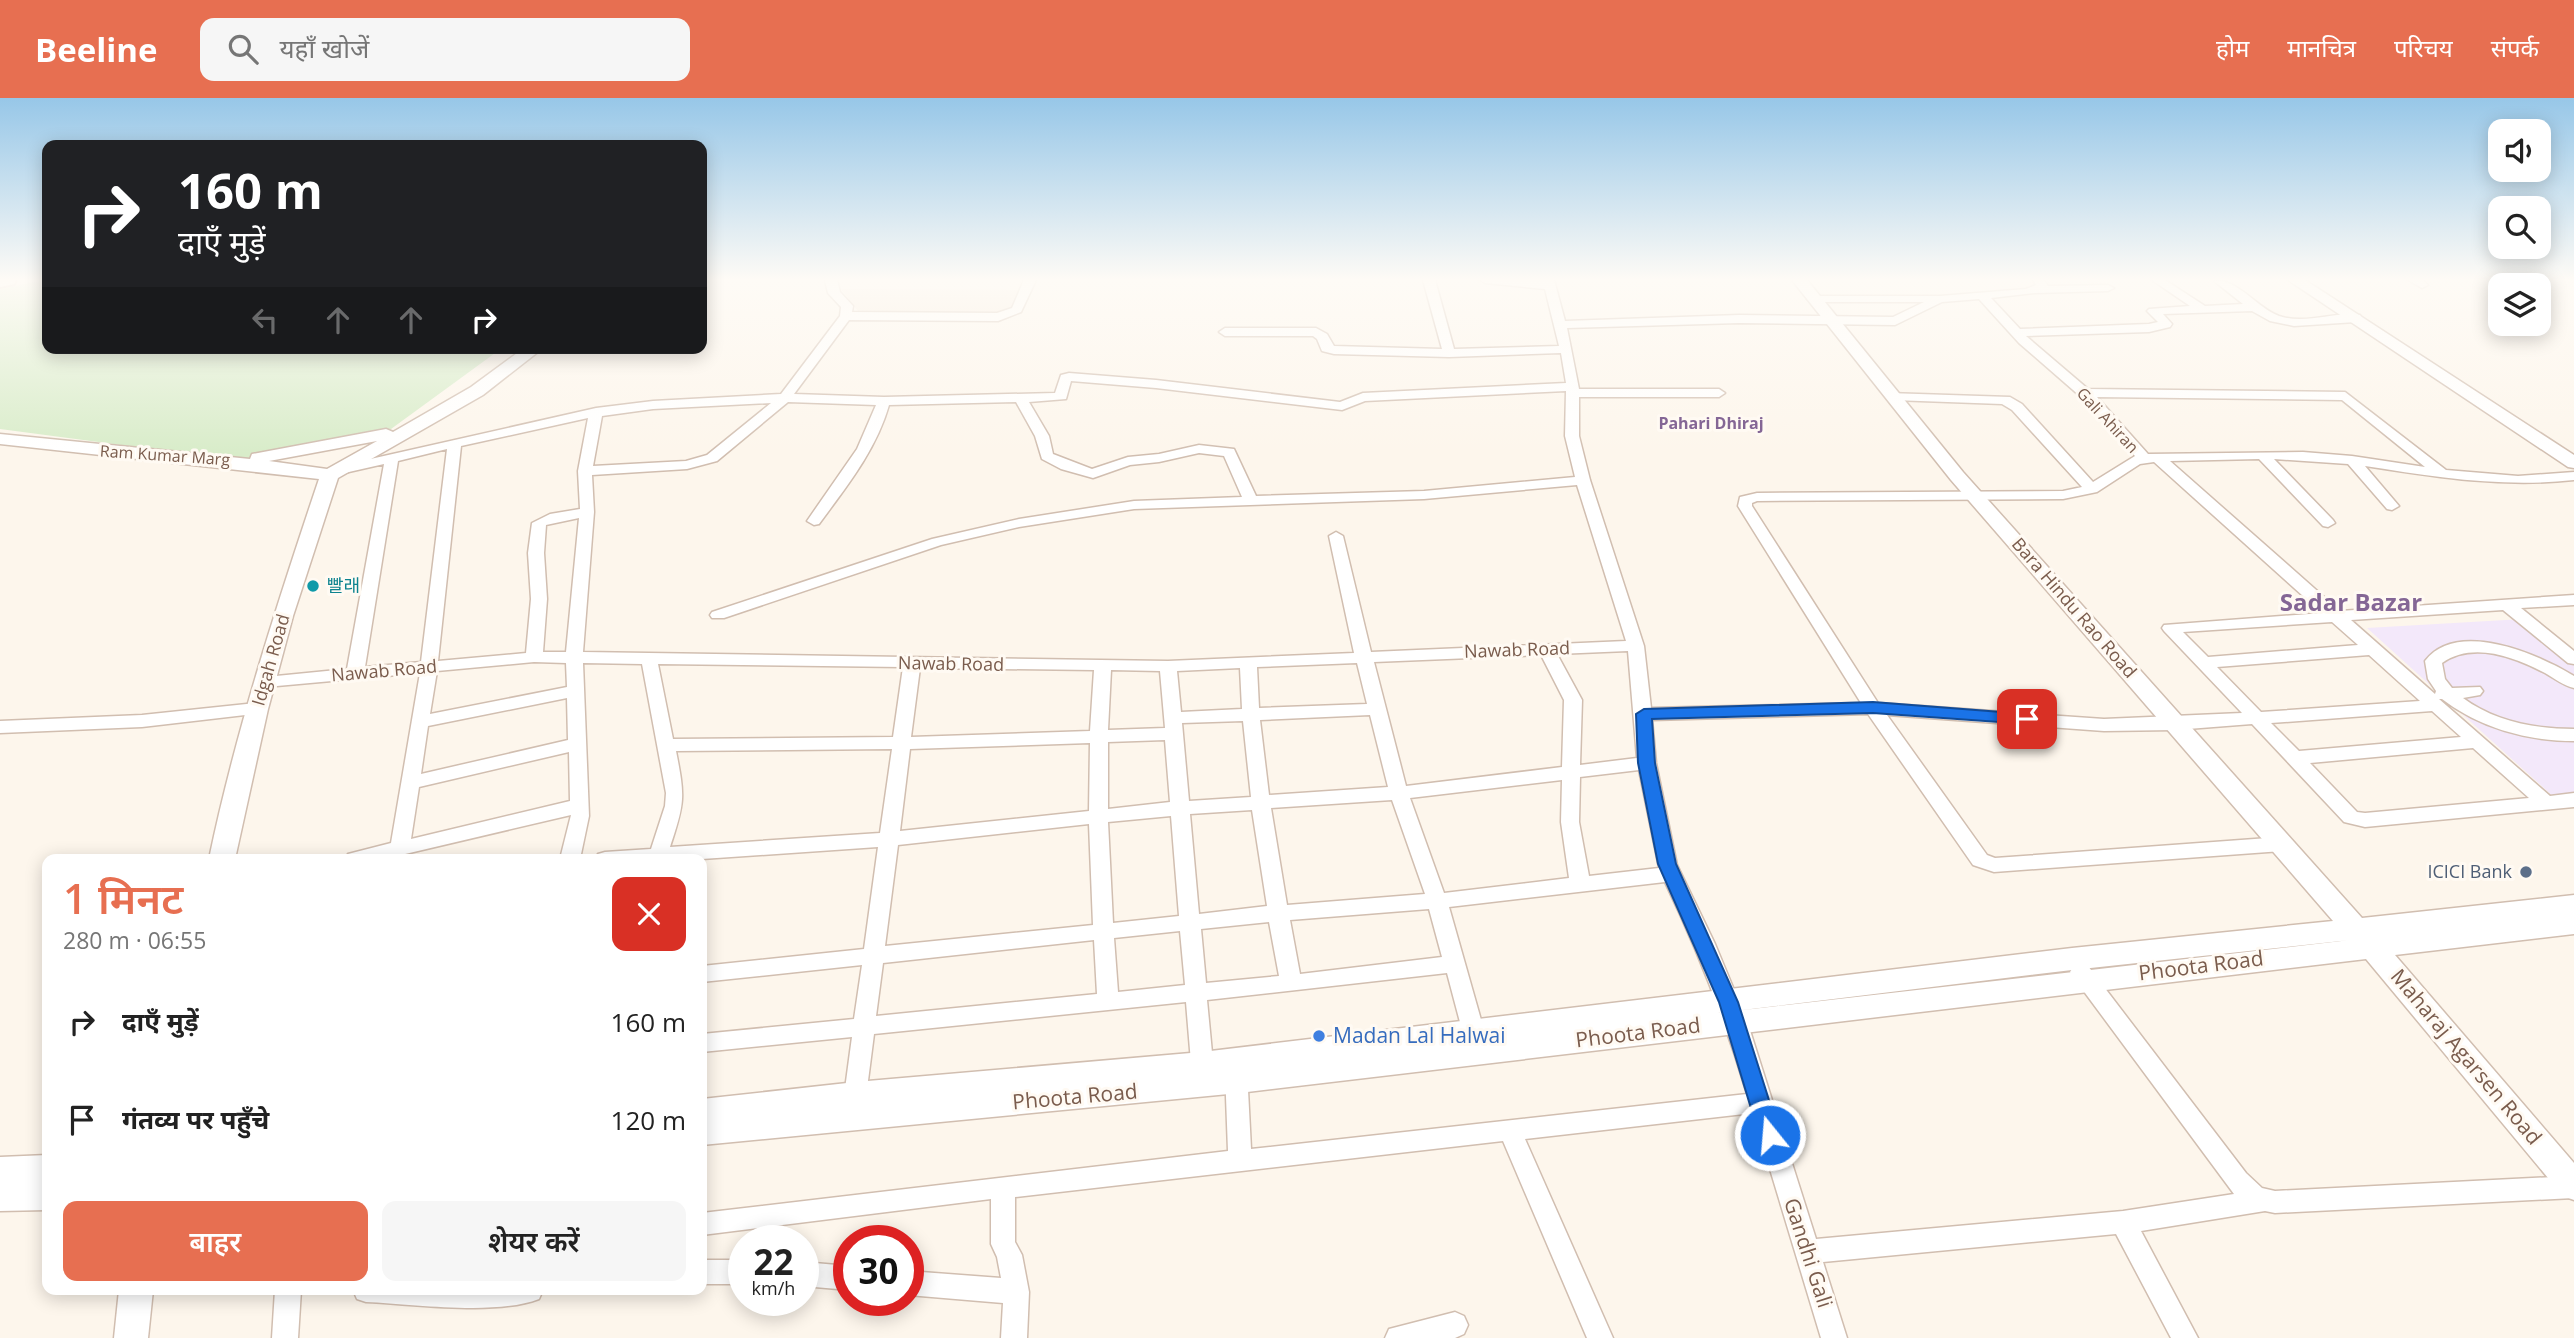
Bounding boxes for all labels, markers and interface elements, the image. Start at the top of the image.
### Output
search box [200,18,690,81]
text: Beeline [35,27,158,72]
icon: search [224,30,262,68]
text: यहाँ खोजें [280,30,369,66]
text: होम [2216,31,2249,64]
text: मानचित्र [2287,31,2356,64]
text: परिचय [2394,31,2453,64]
text: संपर्क [2491,31,2539,64]
map controls [2488,119,2551,336]
button: sound [2488,119,2551,182]
text: 160 m [178,157,323,223]
icon: right [63,168,154,259]
button: search [2488,196,2551,259]
text: दाएँ मुड़ें [178,220,266,263]
button: layers [2488,273,2551,336]
icon: left [246,301,284,339]
icon: ahead [319,301,357,339]
icon: ahead [392,301,430,339]
icon: right [465,301,503,339]
street label: Gali Ahiran [2072,383,2144,457]
district label: Pahari Dhiraj [1658,412,1764,434]
street label: Ram Kumar Marg [99,439,231,471]
street label: Bara Hindu Rao Road [2007,532,2142,683]
place label: 빨래 [327,573,360,597]
marker: 빨래 [305,578,321,594]
district label: Sadar Bazar [2280,585,2422,618]
street label: Idgah Road [245,611,295,708]
street label: Nawab Road [1464,635,1570,663]
street label: Nawab Road [898,650,1004,676]
street label: Nawab Road [330,653,438,687]
pin [1997,689,2057,749]
icon: arrive [2008,700,2046,738]
place label: ICICI Bank [2427,859,2513,883]
marker: ICICI Bank [2518,864,2534,880]
text: 1 मिनट [63,869,183,926]
button: close [612,877,686,951]
text: 280 m · 06:55 [63,924,206,956]
street label: Phoota Road [2137,943,2265,987]
street label: Maharaj Agarsen Road [2385,963,2549,1150]
icon: right [63,1003,101,1041]
text: दाएँ मुड़ें [122,1003,199,1039]
text: 160 m [611,1004,686,1040]
street label: Phoota Road [1574,1010,1702,1054]
place label: Madan Lal Halwai [1333,1021,1506,1049]
marker: Madan Lal Halwai [1311,1028,1327,1044]
street label: Phoota Road [1011,1077,1139,1115]
position arrow [1733,1098,1807,1172]
icon: arrive [63,1101,101,1139]
text: गंतव्य पर पहुँचे [122,1101,269,1137]
text: 120 m [611,1102,686,1138]
street label: Gandhi Gali [1778,1194,1840,1311]
button: बाहर [63,1201,368,1281]
button: शेयर करें [382,1201,686,1281]
speed limit sign: 30 [833,1225,924,1316]
text: 22 [753,1238,794,1285]
text: km/h [752,1276,795,1300]

